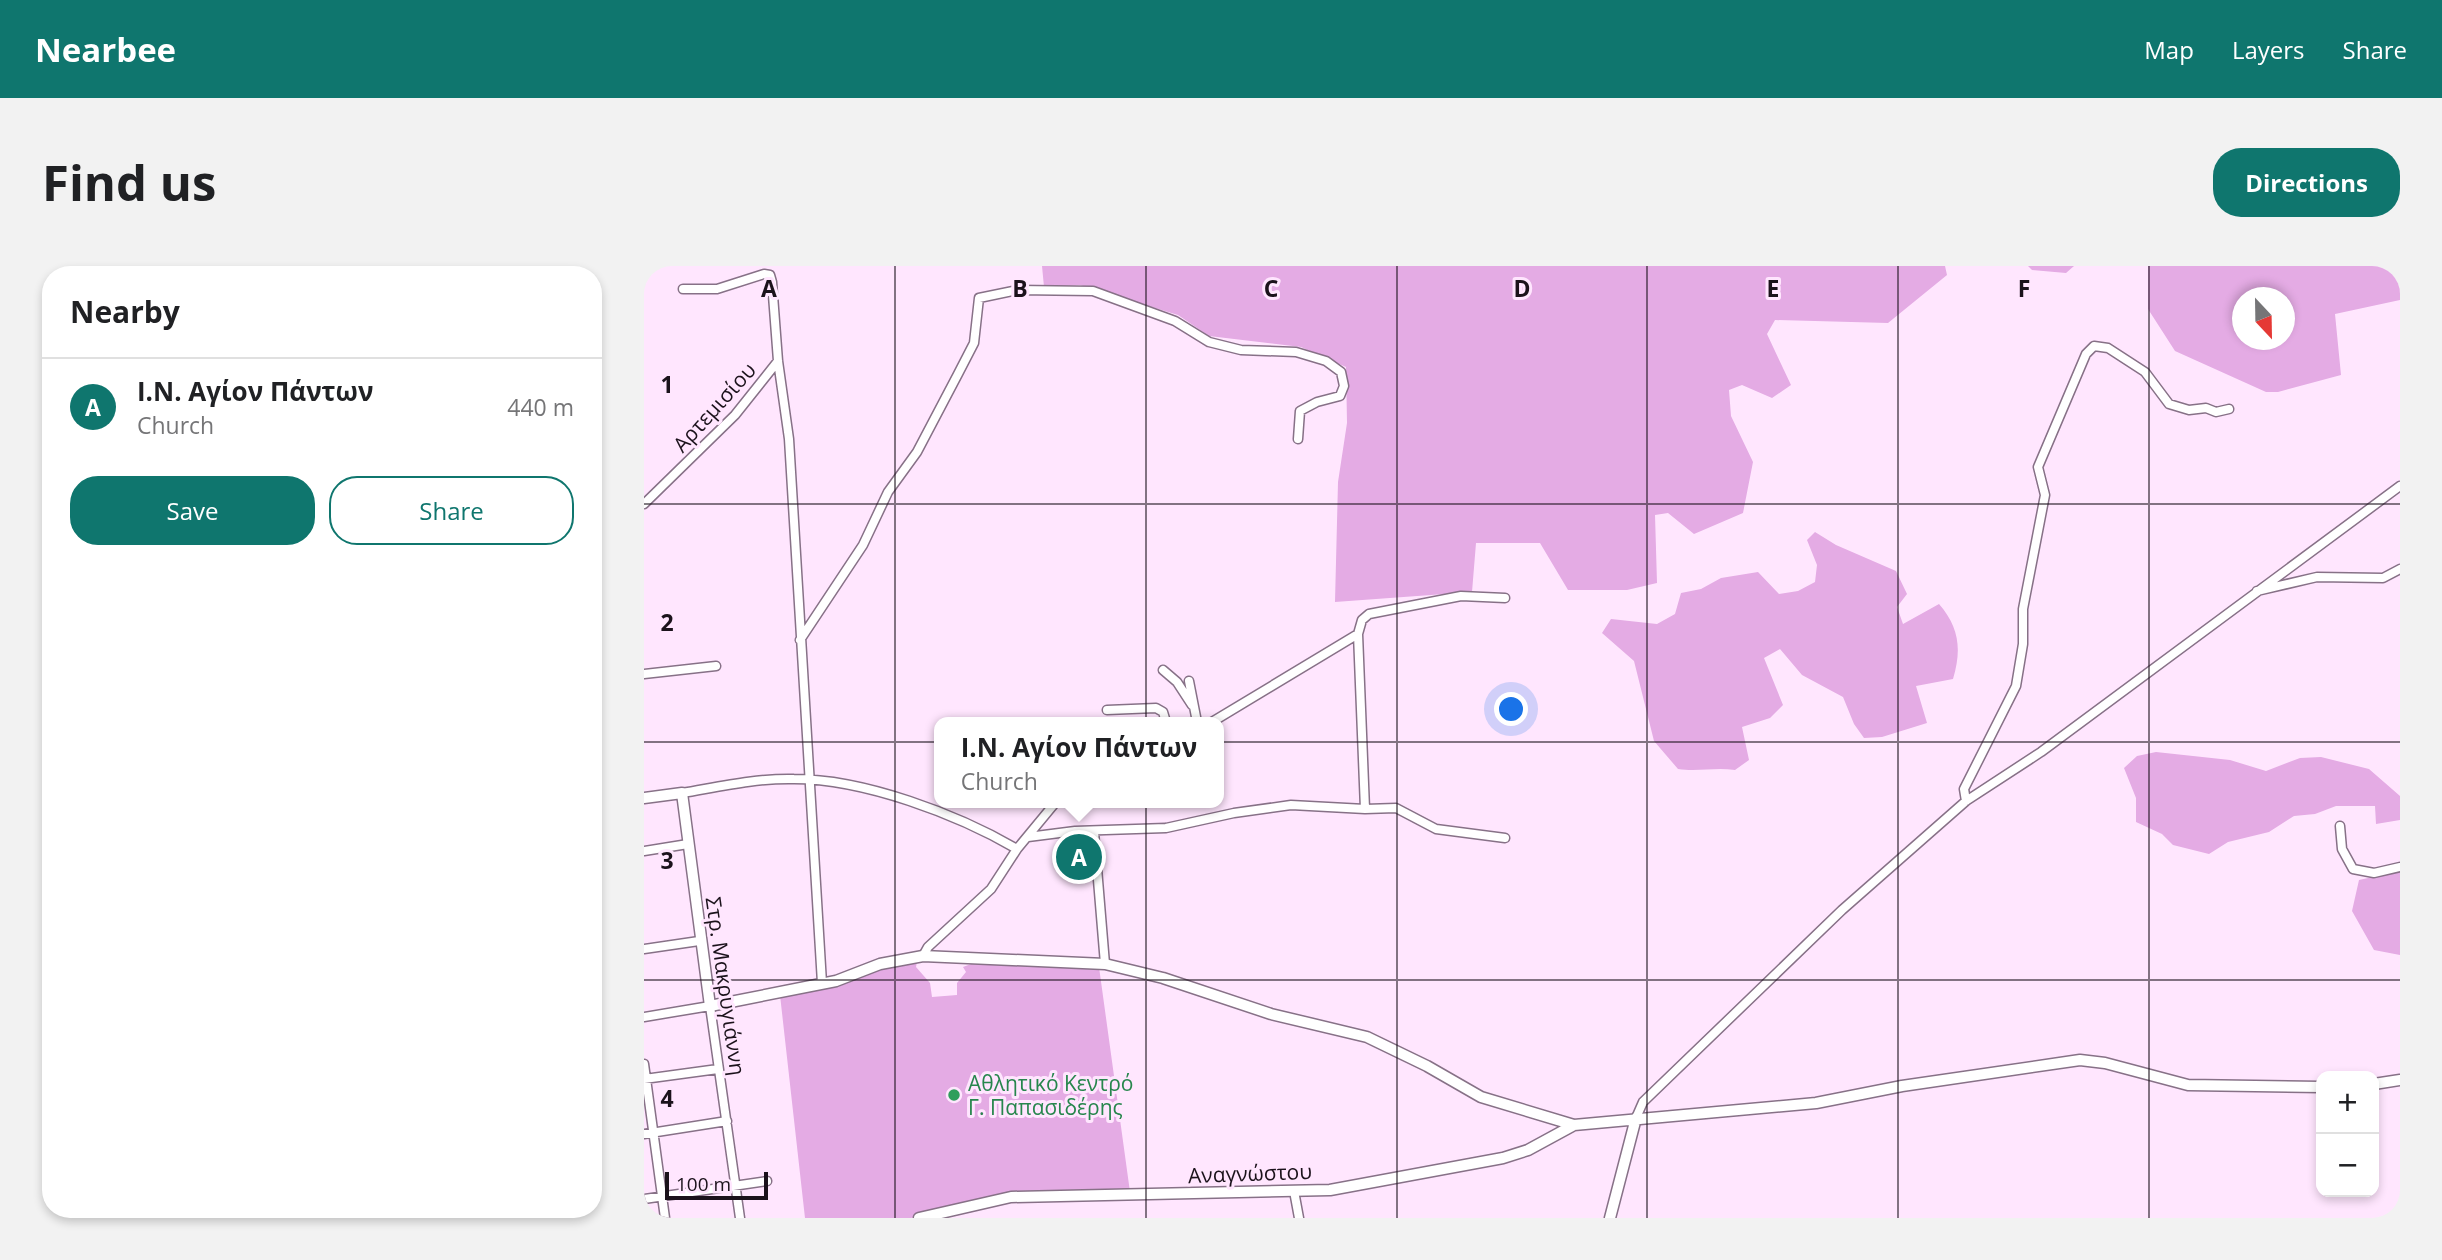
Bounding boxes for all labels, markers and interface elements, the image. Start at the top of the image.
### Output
text: Nearbee [35,27,176,72]
text: Map [2144,33,2194,66]
text: Layers [2232,33,2305,66]
text: Share [2343,33,2407,66]
button: Directions [2213,148,2400,217]
text: Find us [42,149,216,215]
text: A [761,272,777,304]
text: B [1012,272,1028,304]
text: C [1264,272,1278,304]
text: D [1513,272,1531,304]
text: E [1767,272,1779,304]
text: F [2018,272,2030,304]
north arrow [2232,287,2295,350]
text: Nearby [70,291,180,332]
street label: Αρτεμισίου [666,356,762,458]
text: 1 [660,368,674,400]
text: Ι.Ν. Αγίον Πάντων [137,373,374,409]
text: A [85,391,101,423]
text: 440 m [507,391,574,423]
text: Church [137,409,214,441]
button: Save [70,476,315,545]
button: Share [329,476,574,545]
text: 2 [660,606,674,638]
your location [1494,692,1528,726]
popup [934,717,1224,808]
text: Ι.Ν. Αγίον Πάντων [961,729,1197,765]
text: Church [961,765,1038,797]
pin: A [1056,831,1102,883]
text: 3 [660,844,674,876]
street label: Στρ. Μακρυγιάννη [700,895,752,1077]
place label: Αθλητικό Κεντρό Γ. Παπασιδέρης [968,1069,1133,1121]
map controls [2316,1071,2379,1197]
button: + [2316,1071,2379,1134]
text: 4 [660,1082,674,1114]
marker: Αθλητικό Κεντρό Γ. Παπασιδέρης [946,1087,962,1103]
button: − [2316,1134,2379,1197]
street label: Αναγνώστου [1188,1157,1312,1189]
scale bar [665,1169,768,1201]
text: 100 m [676,1171,731,1197]

